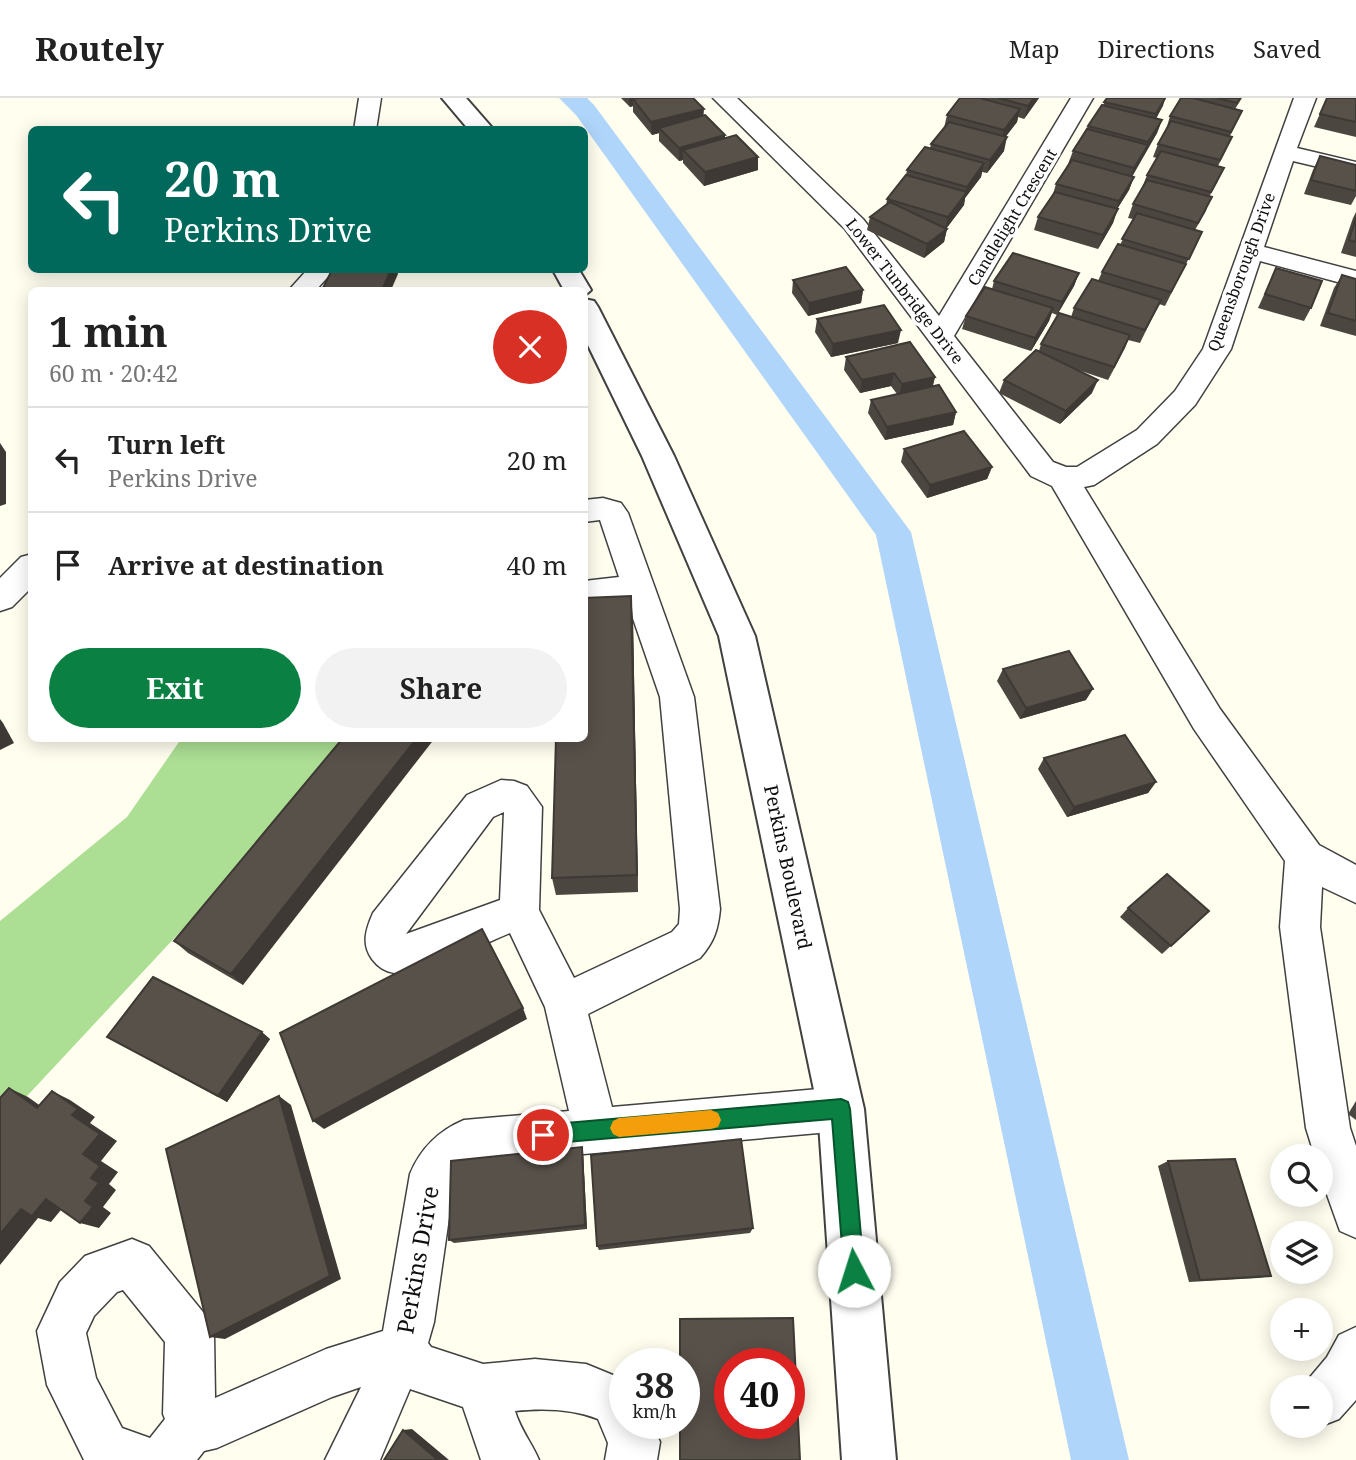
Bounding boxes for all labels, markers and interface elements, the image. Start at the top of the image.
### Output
text: Routely [35,26,164,71]
text: Map [1009,32,1060,65]
text: Directions [1098,32,1215,65]
text: Saved [1253,32,1321,65]
street label: Candlelight Crescent [962,144,1062,290]
text: 20 m [164,145,280,211]
icon: left [49,154,140,245]
street label: Queensborough Drive [1202,189,1280,355]
text: Perkins Drive [164,208,372,251]
street label: Lower Tunbridge Drive [841,214,969,368]
text: 1 min [49,302,168,359]
button: close [493,310,567,384]
text: 60 m · 20:42 [49,357,178,389]
text: Turn left [108,426,225,462]
icon: left [49,441,87,479]
text: 20 m [507,442,567,478]
text: Perkins Drive [108,462,258,494]
icon: arrive [49,546,87,584]
text: Arrive at destination [108,547,384,583]
text: 40 m [507,547,567,583]
button: Exit [49,648,301,728]
button: Share [315,648,567,728]
street label: Perkins Boulevard [758,782,818,952]
pin [513,1105,573,1165]
icon: arrive [524,1116,562,1154]
map controls [1270,1144,1333,1438]
button: search [1270,1144,1333,1207]
street label: Perkins Drive [388,1183,446,1336]
button: layers [1270,1221,1333,1284]
position arrow [817,1234,891,1308]
button: + [1270,1298,1333,1361]
speed limit sign: 40 [714,1348,805,1439]
text: 38 [635,1361,674,1408]
button: − [1270,1375,1333,1438]
text: km/h [632,1399,677,1423]

